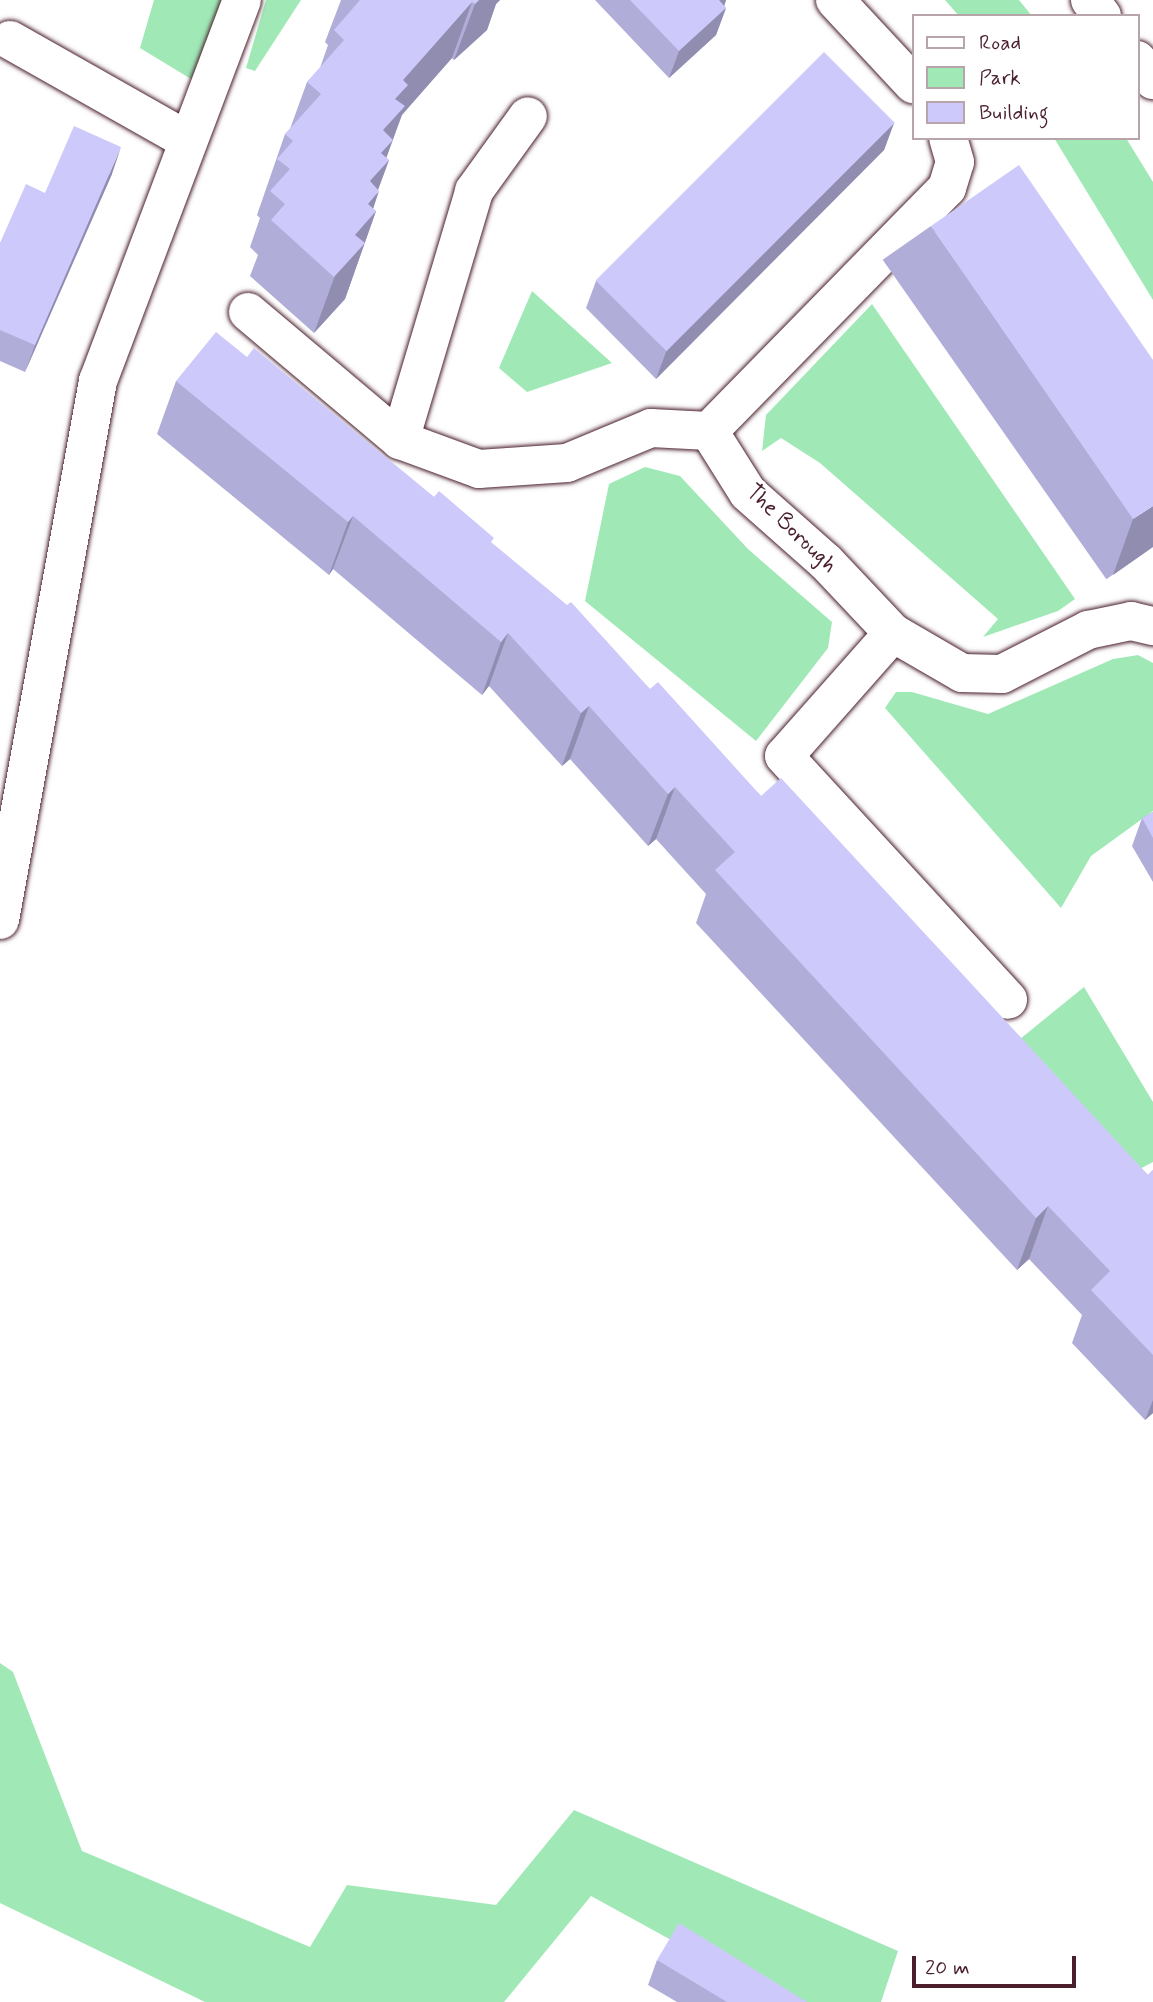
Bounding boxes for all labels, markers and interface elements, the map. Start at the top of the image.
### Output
legend [912,14,1139,140]
text: Road [979,29,1021,57]
text: Park [979,64,1021,92]
text: Building [979,99,1049,127]
street label: The Borough [740,479,842,579]
scale bar [915,1942,1080,1986]
text: 20 m [925,1954,970,1982]

